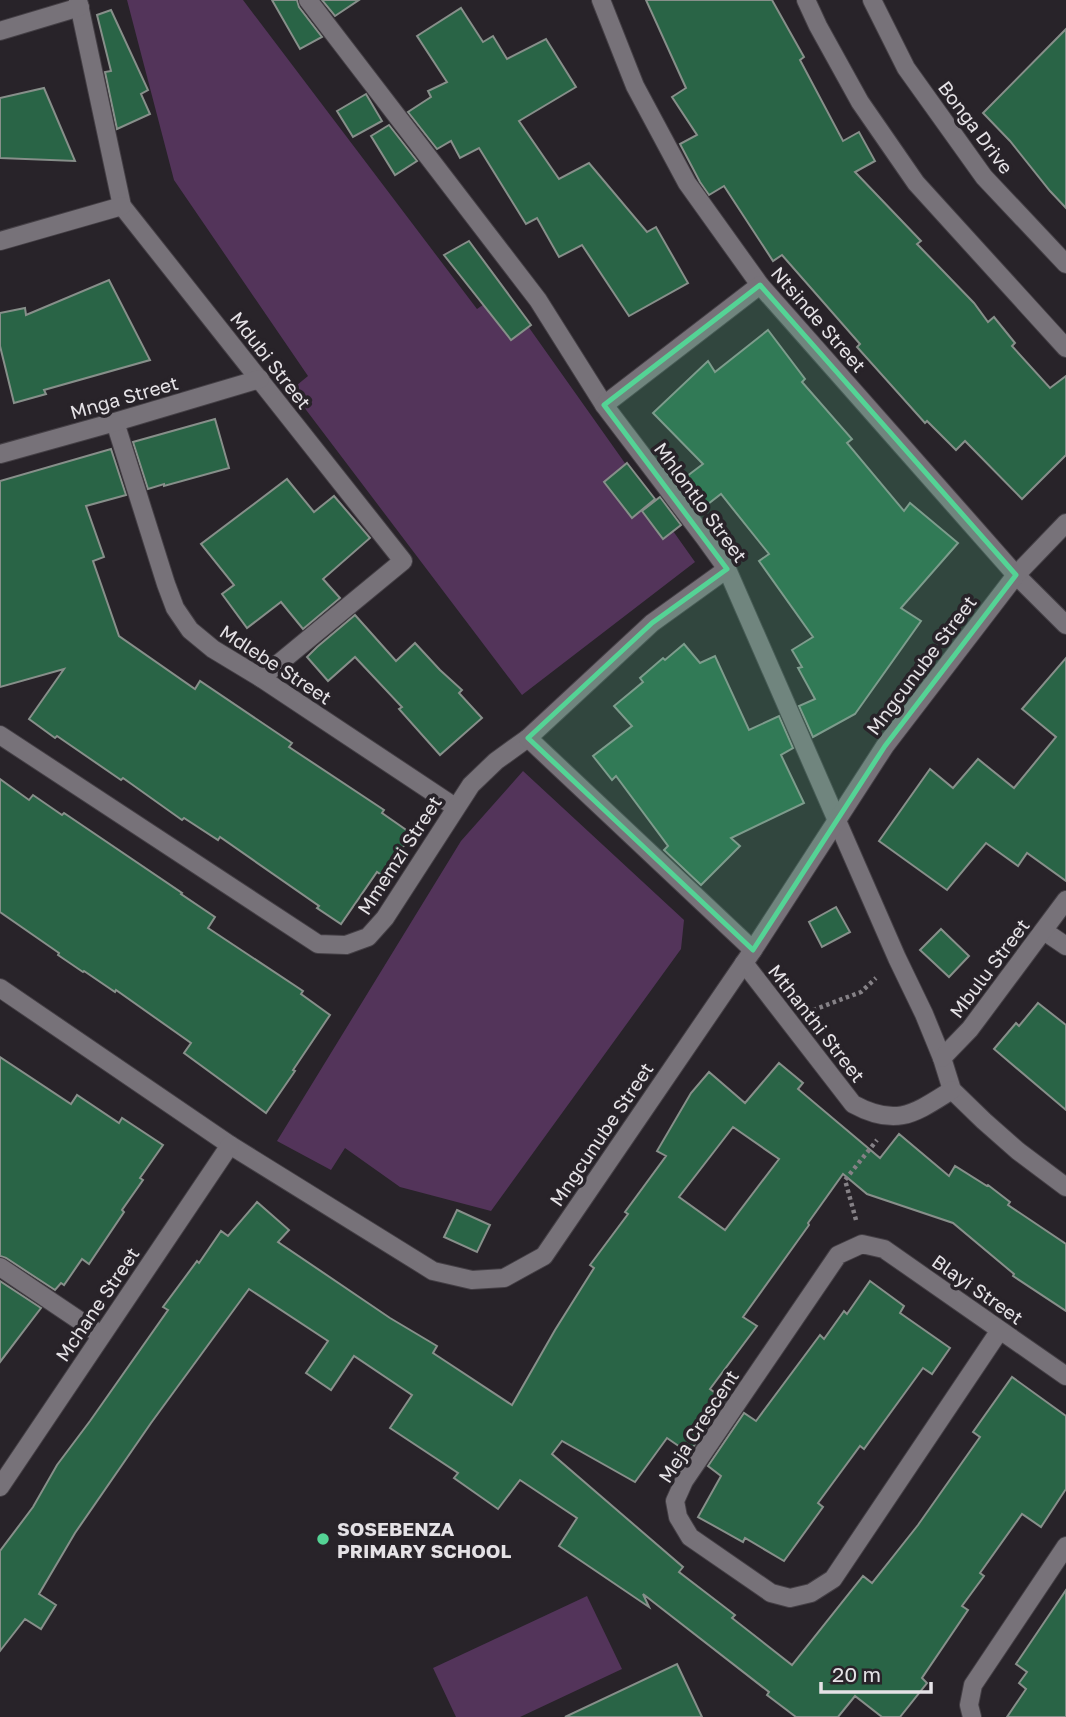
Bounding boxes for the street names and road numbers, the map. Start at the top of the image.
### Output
street label: Bonga Drive [934,76,1018,178]
street label: Ntsinde Street [767,261,871,377]
street label: Mdubi Street [226,307,316,413]
street label: Mnga Street [67,371,181,423]
street label: Mhlontlo Street [650,438,752,566]
street label: Mngcunube Street [861,591,981,739]
street label: Mdlebe Street [216,619,336,709]
street label: Mmemzi Street [352,791,446,919]
street label: Mbulu Street [944,914,1034,1022]
street label: Mthanthi Street [764,959,870,1087]
street label: Mngcunube Street [544,1058,658,1210]
street label: Mchane Street [50,1243,144,1365]
street label: Blayi Street [928,1249,1028,1329]
street label: Meja Crescent [653,1365,743,1487]

